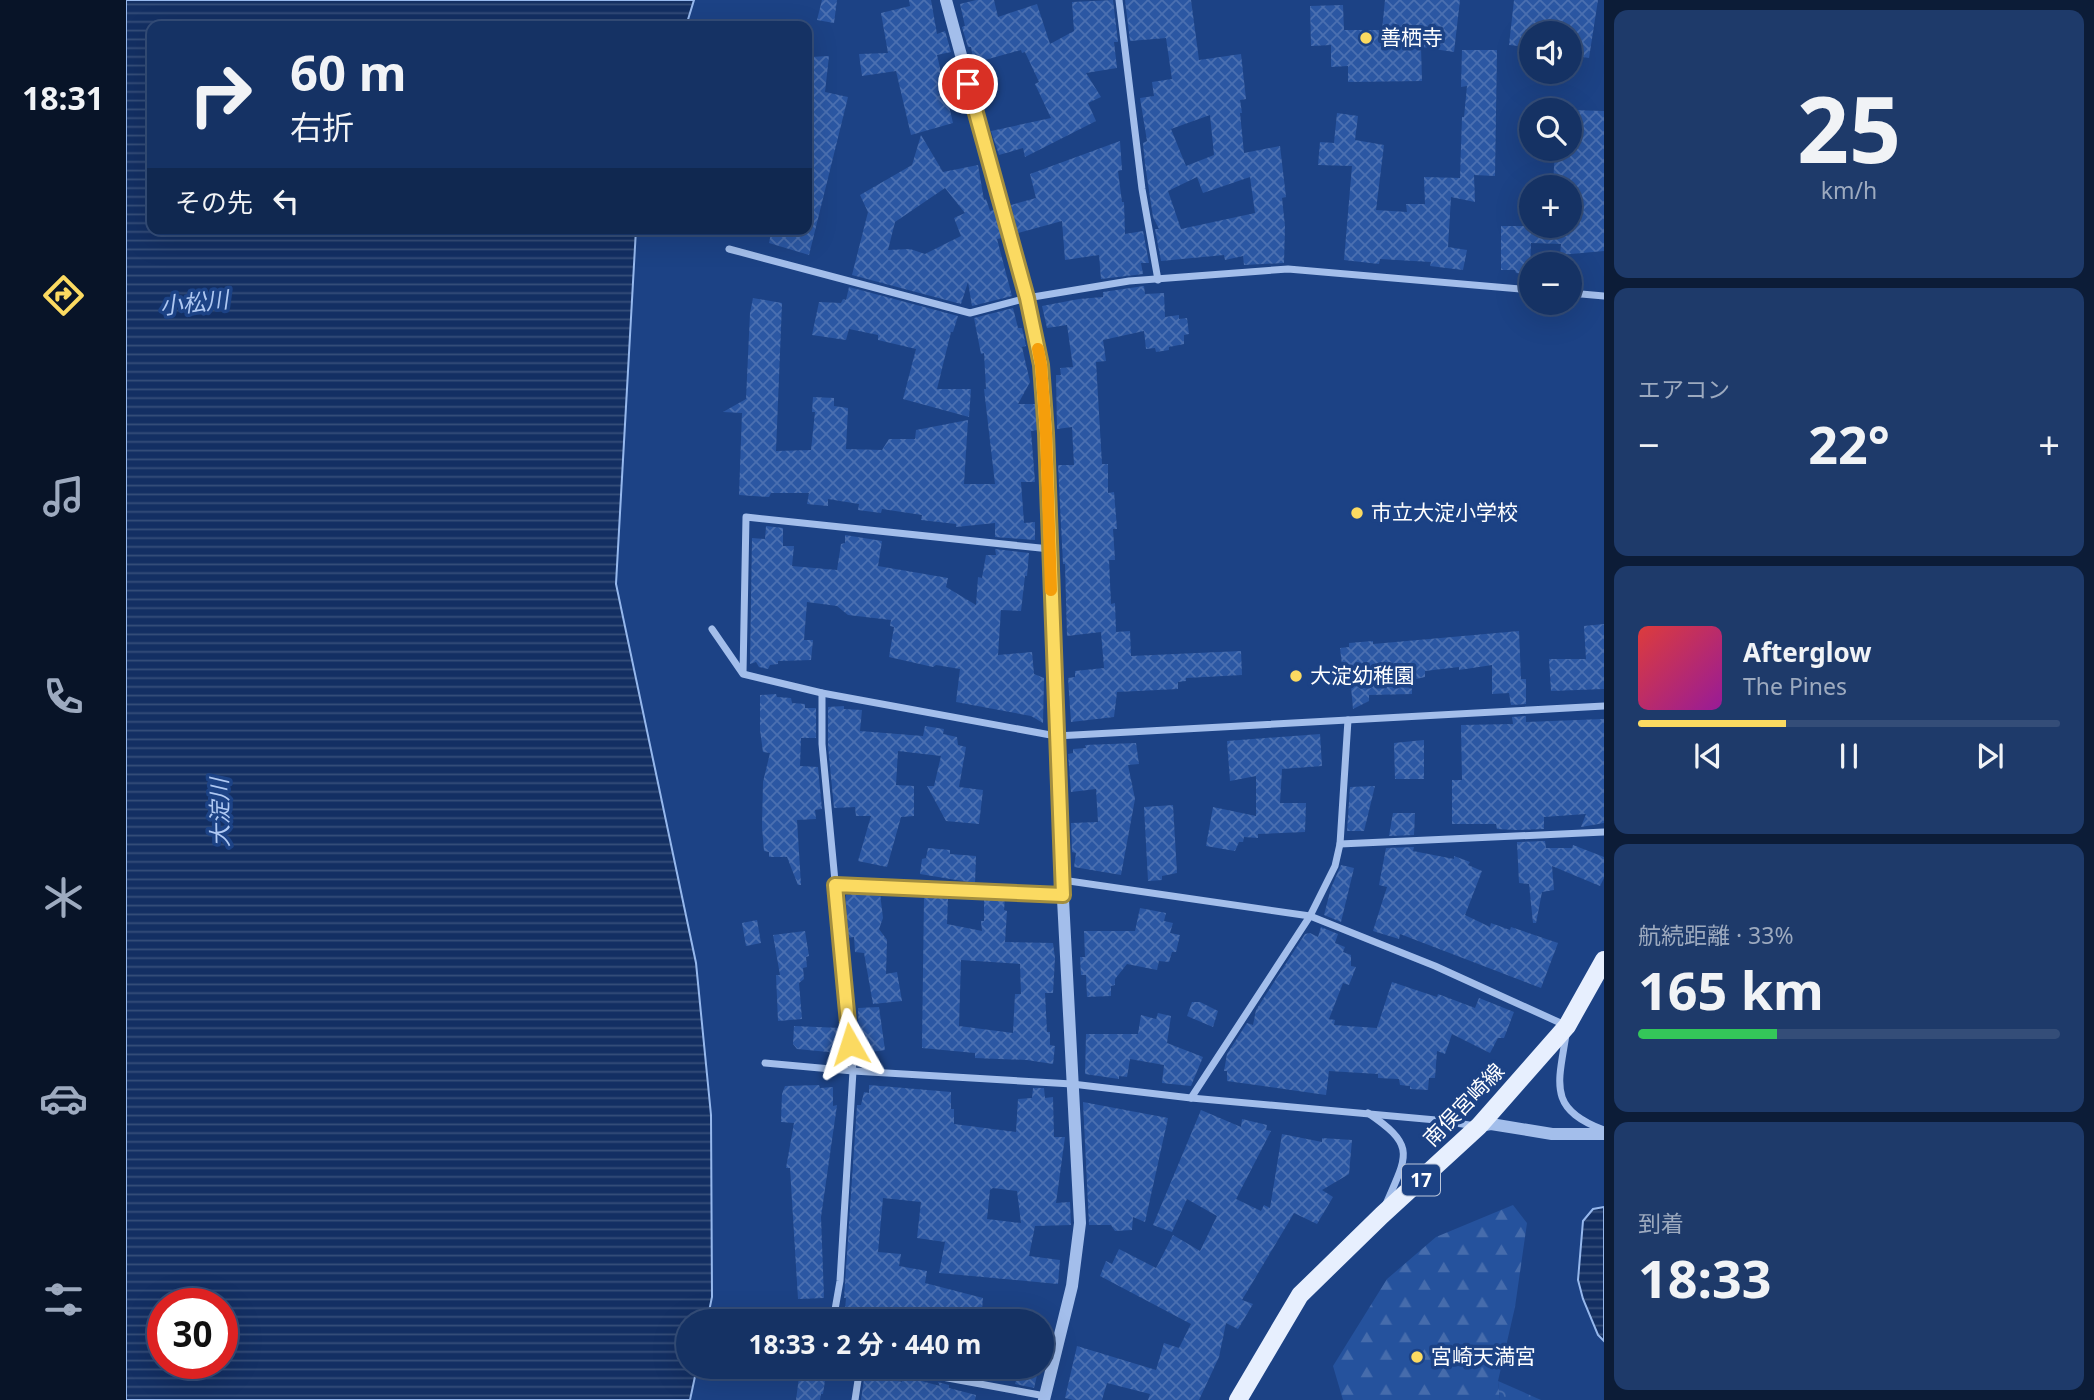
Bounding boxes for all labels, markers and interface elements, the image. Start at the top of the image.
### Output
map controls [1519,21,1582,315]
button: sound [1519,21,1582,84]
place label: 善栖寺 [1380,23,1443,51]
marker: 善栖寺 [1358,30,1374,46]
text: 60 m [290,39,407,105]
icon: right [175,49,266,140]
pin [938,54,998,114]
icon: arrive [949,65,987,103]
text: 25 [1797,66,1901,190]
text: 18:31 [22,76,104,119]
button: search [1519,98,1582,161]
text: 右折 [290,105,354,148]
text: km/h [1821,174,1877,206]
button: + [1519,175,1582,238]
icon: left [267,182,305,220]
text: その先 [175,184,253,220]
button: − [1519,252,1582,315]
icon: directions [39,271,88,320]
water label: 小松川 [158,282,233,322]
text: エアコン [1638,373,1730,405]
text: 22° [1808,408,1890,479]
text: − [1638,418,1660,470]
text: + [2038,418,2060,470]
icon: music [39,472,88,521]
place label: 市立大淀小学校 [1371,498,1518,526]
marker: 市立大淀小学校 [1349,505,1365,521]
text: Afterglow [1743,634,1871,670]
place label: 大淀幼稚園 [1310,661,1415,689]
marker: 大淀幼稚園 [1288,668,1304,684]
text: The Pines [1743,670,1847,702]
icon: phone [39,672,88,721]
icon: previous [1689,737,1727,775]
icon: pause [1830,737,1868,775]
icon: next [1971,737,2009,775]
water label: 大淀川 [202,775,236,848]
icon: climate [39,873,88,922]
text: 航続距離 · 33% [1638,919,1794,951]
text: 165 km [1638,954,1824,1025]
position arrow [813,1007,887,1081]
street label: 南俣宮崎線 [1417,1057,1510,1152]
icon: car [39,1074,88,1123]
road number: 17 [1402,1164,1440,1196]
text: 到着 [1638,1207,1684,1239]
text: 18:33 [1638,1242,1772,1313]
icon: filters [39,1275,88,1324]
speed limit sign: 30 [147,1288,238,1379]
text: 18:33 · 2 分 · 440 m [749,1326,981,1362]
place label: 宮崎天満宮 [1431,1342,1536,1370]
marker: 宮崎天満宮 [1409,1349,1425,1365]

